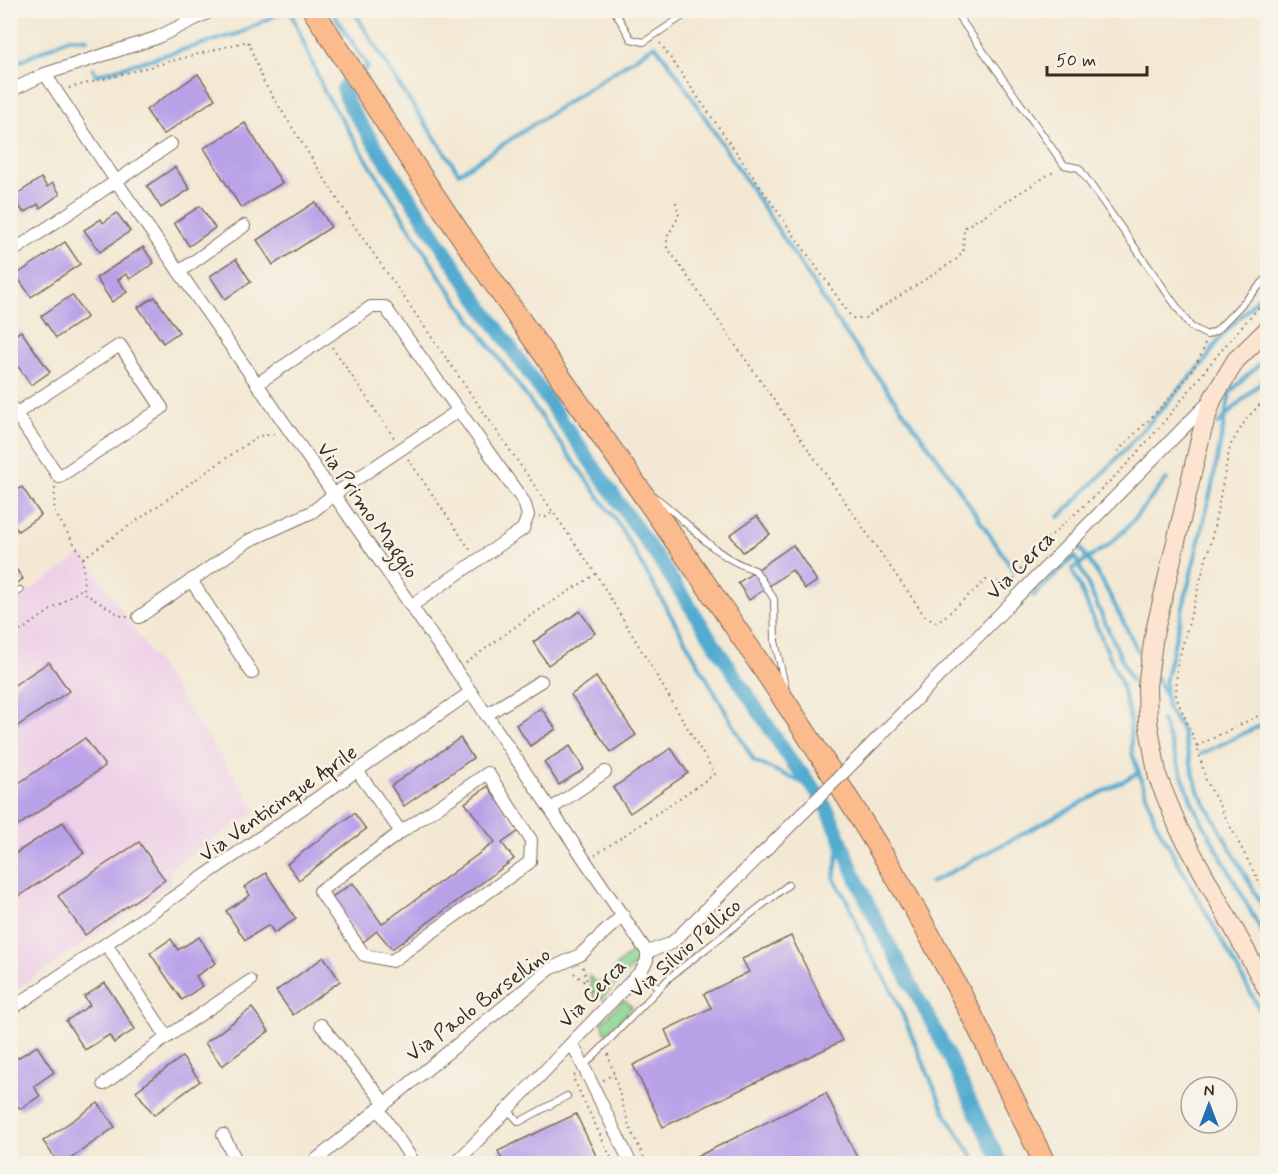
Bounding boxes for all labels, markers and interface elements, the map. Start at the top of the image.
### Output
scale bar [1047,39,1148,77]
text: 50 m [1056,49,1096,73]
street label: Via Primo Maggio [308,437,425,586]
street label: Via Cerca [980,525,1061,606]
street label: Via Venticinque Aprile [194,739,364,870]
street label: Via Silvio Pellico [624,892,748,1005]
street label: Via Paolo Borsellino [401,941,557,1068]
street label: Via Cerca [552,953,633,1035]
north arrow [1179,1075,1239,1135]
text: N [1204,1081,1214,1102]

